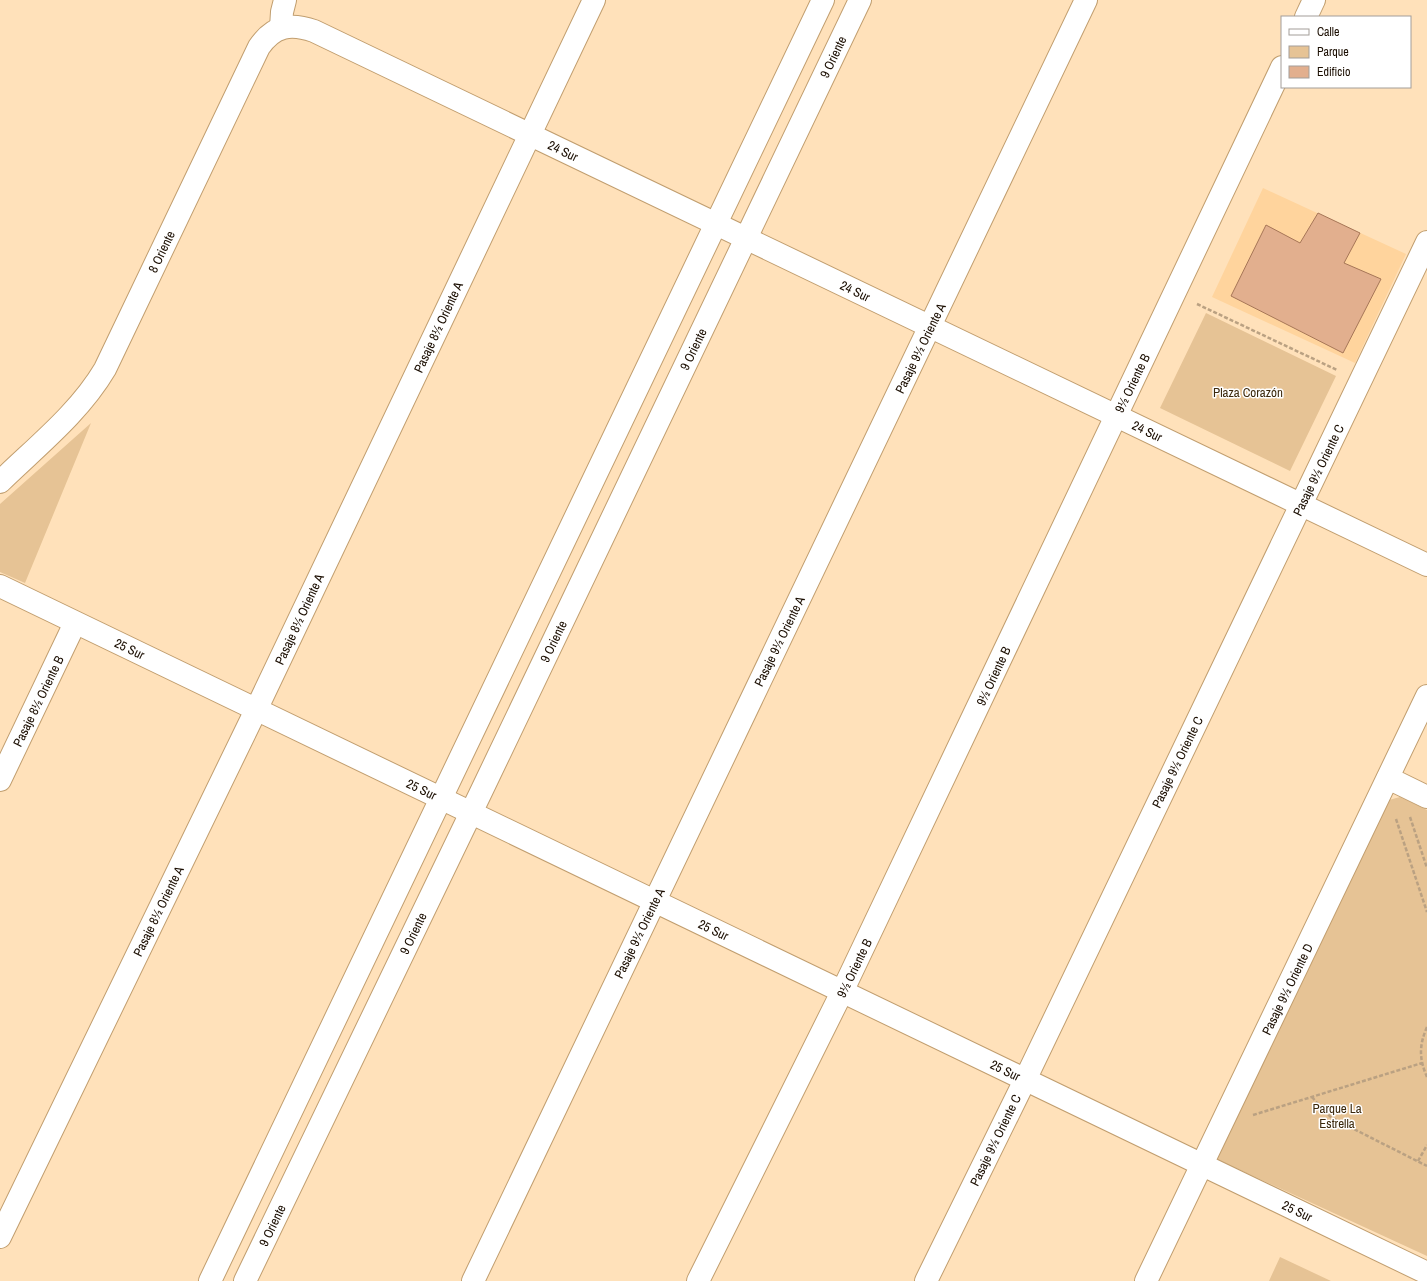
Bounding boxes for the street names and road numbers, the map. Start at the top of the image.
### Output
street label: 9 Oriente [816,33,851,81]
street label: 24 Sur [545,137,581,166]
street label: 8 Oriente [144,228,179,275]
street label: 24 Sur [837,277,873,306]
street label: Pasaje 8½ Oriente A [410,278,467,375]
street label: Pasaje 9½ Oriente A [891,299,950,396]
street label: 9 Oriente [676,325,711,373]
street label: 9½ Oriente B [1111,351,1154,415]
street label: 24 Sur [1129,417,1165,446]
street label: Pasaje 9½ Oriente C [1289,421,1348,519]
street label: Pasaje 8½ Oriente A [271,570,328,667]
street label: Pasaje 9½ Oriente A [750,592,809,689]
street label: 9 Oriente [536,618,571,665]
street label: 25 Sur [112,634,148,664]
street label: 9½ Oriente B [972,644,1015,709]
street label: Pasaje 8½ Oriente B [9,653,68,749]
street label: Pasaje 9½ Oriente C [1148,713,1207,811]
street label: 25 Sur [404,775,440,804]
street label: Pasaje 8½ Oriente A [129,862,188,959]
street label: Pasaje 9½ Oriente A [610,884,669,981]
street label: 9 Oriente [396,910,431,957]
street label: 25 Sur [696,916,732,945]
street label: 9½ Oriente B [833,936,876,1000]
street label: Pasaje 9½ Oriente D [1258,940,1317,1038]
street label: 25 Sur [987,1056,1024,1085]
street label: Pasaje 9½ Oriente C [966,1091,1025,1189]
street label: 25 Sur [1279,1197,1316,1226]
street label: 9 Oriente [255,1202,290,1249]

